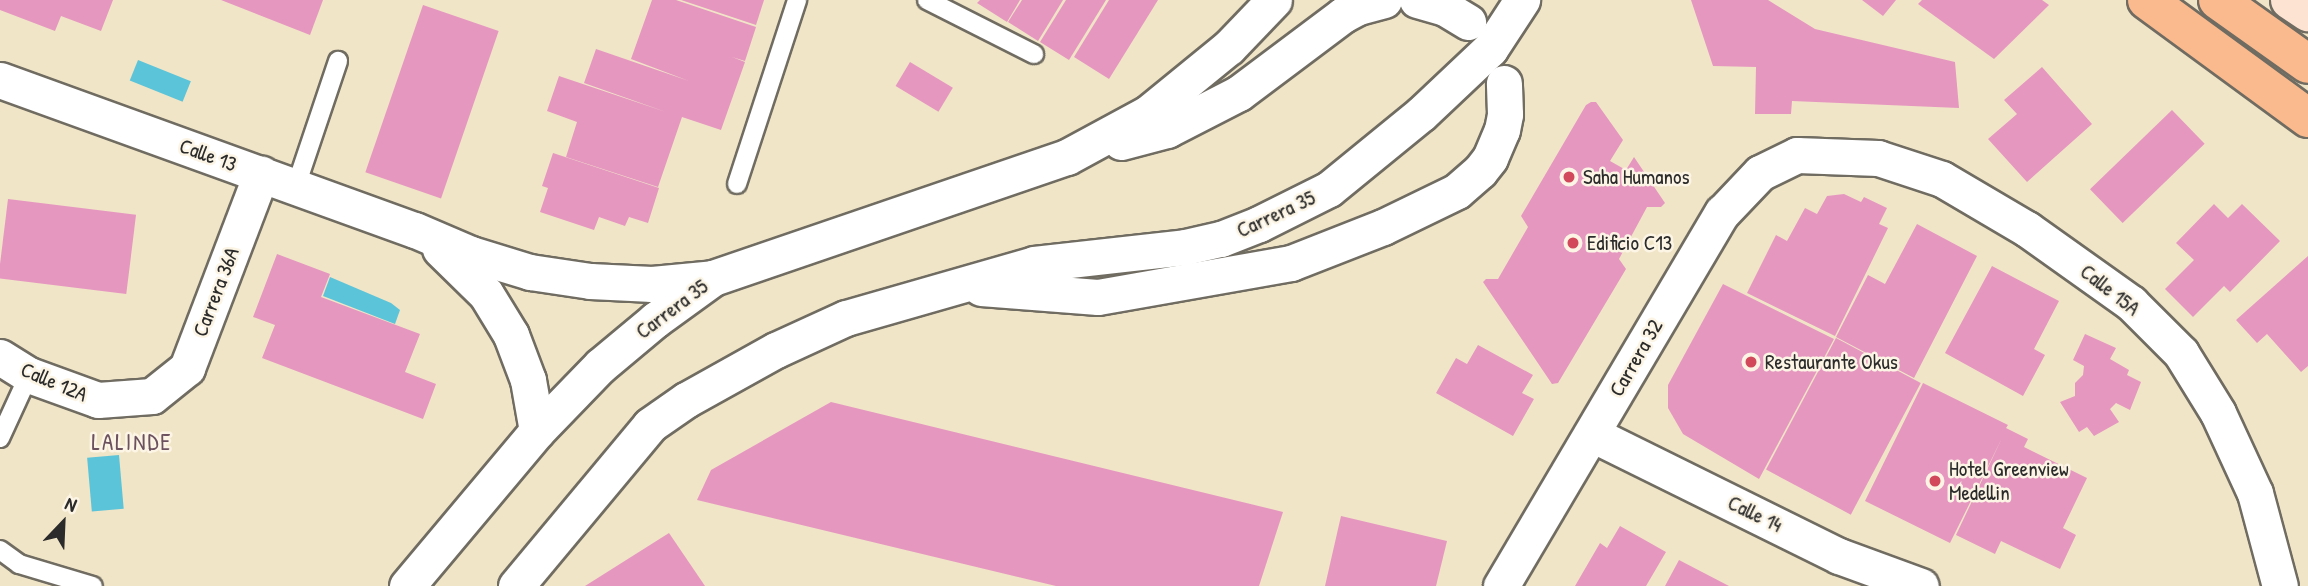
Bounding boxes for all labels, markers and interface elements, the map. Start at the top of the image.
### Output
street label: Calle 13 [176,133,240,177]
place label: Saha Humanos [1583,164,1690,190]
marker: Saha Humanos [1561,169,1577,185]
street label: Carrera 35 [1233,185,1319,243]
place label: Edificio C13 [1587,230,1672,256]
marker: Edificio C13 [1565,235,1581,251]
street label: Carrera 36A [187,244,245,340]
street label: Calle 15A [2075,259,2145,321]
street label: Carrera 35 [631,274,713,344]
street label: Carrera 32 [1604,315,1668,401]
place label: Restaurante Okus [1765,349,1898,375]
marker: Restaurante Okus [1743,354,1759,370]
street label: Calle 12A [17,357,91,407]
district label: LALINDE [92,428,172,456]
place label: Hotel Greenview Medellin [1949,456,2069,506]
marker: Hotel Greenview Medellin [1927,473,1943,489]
north arrow [28,488,98,558]
text: N [61,490,81,518]
street label: Calle 14 [1724,490,1786,538]

